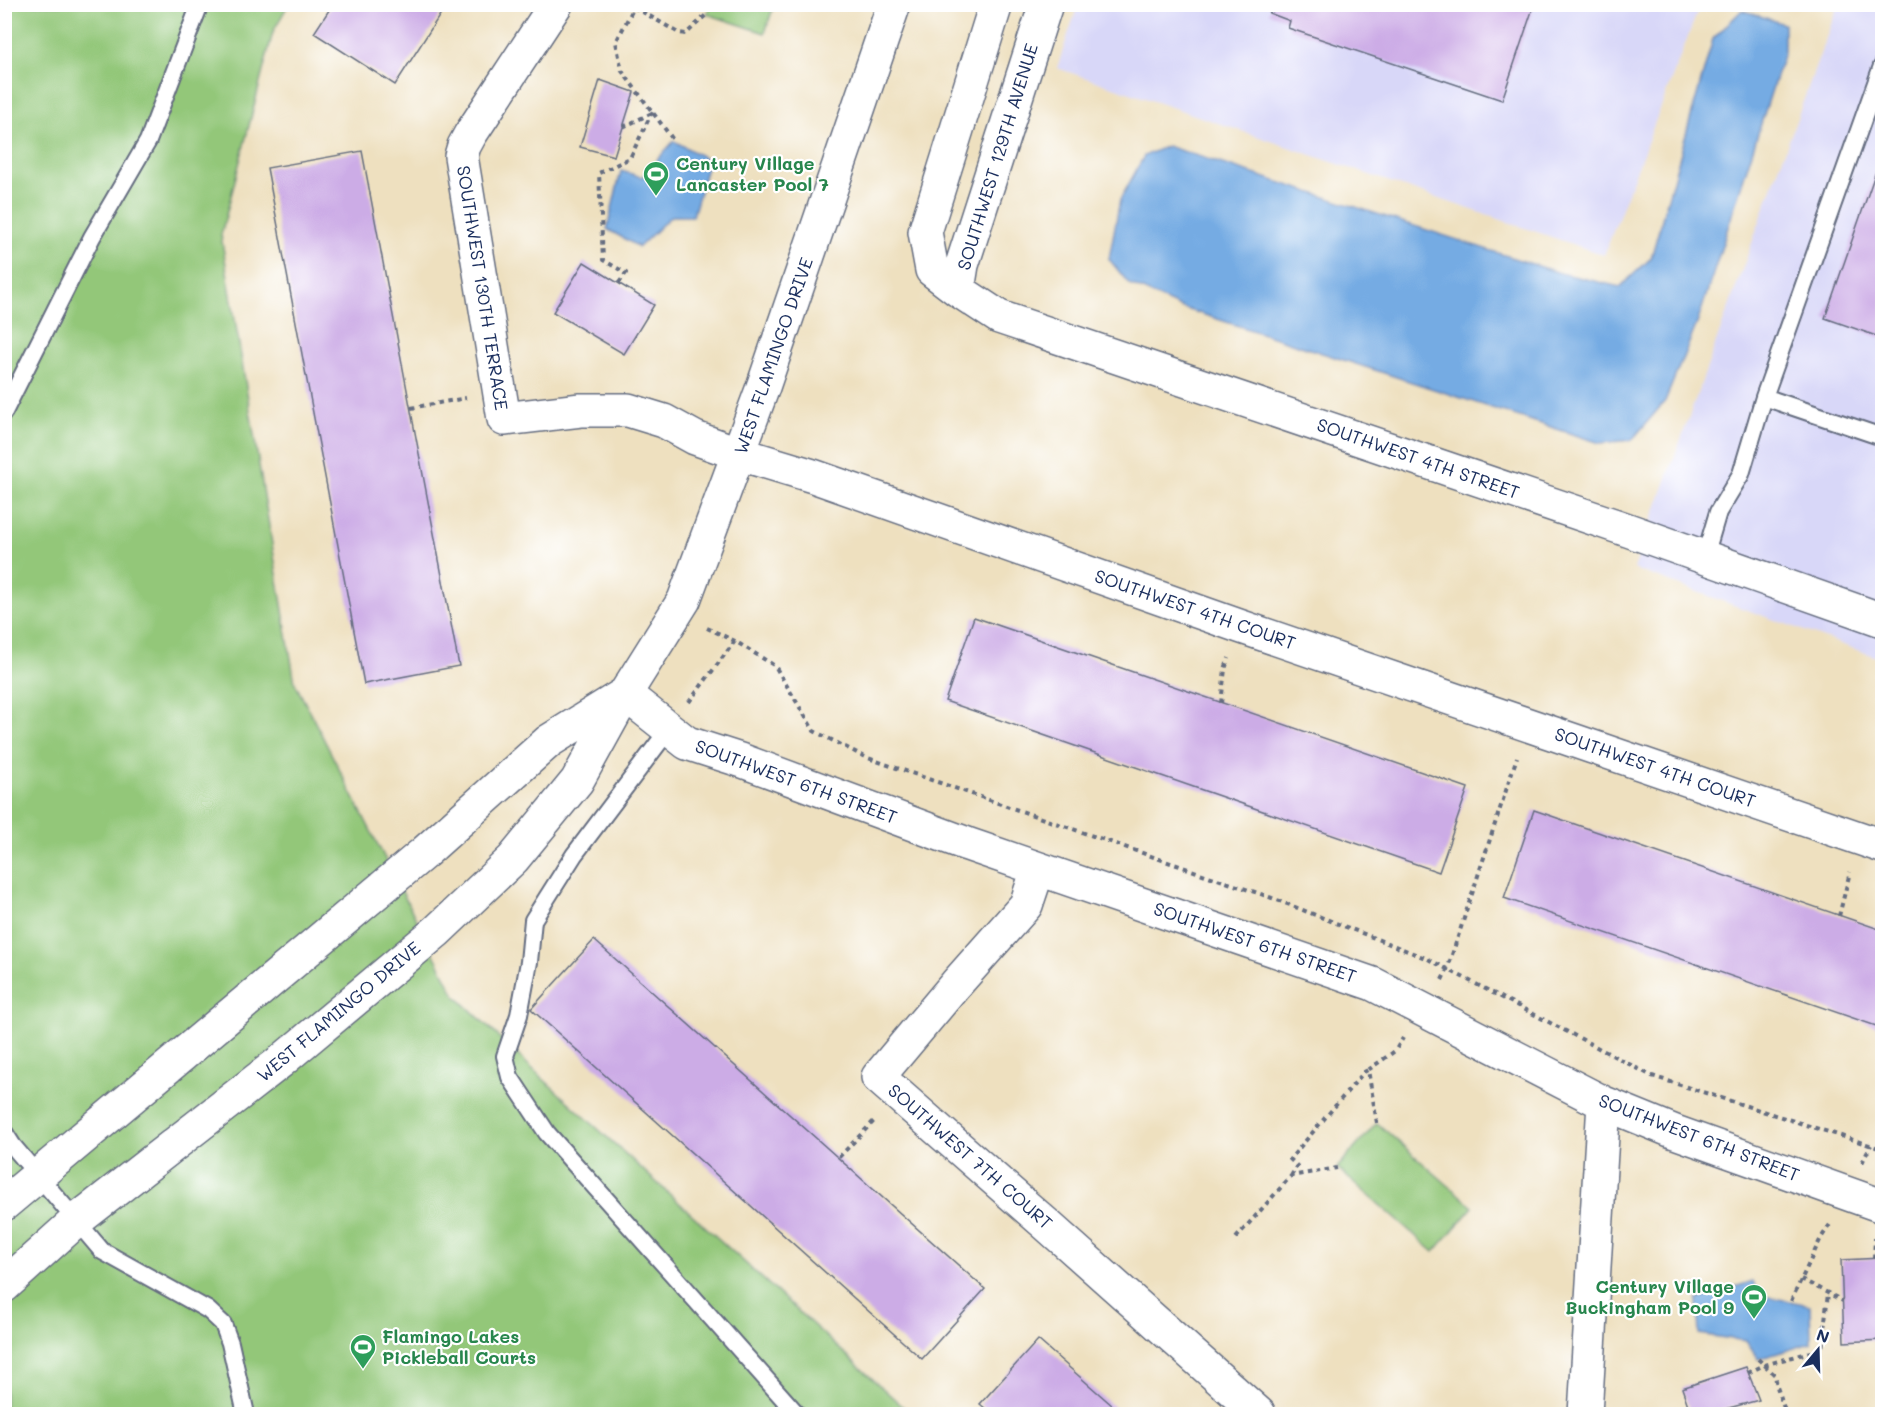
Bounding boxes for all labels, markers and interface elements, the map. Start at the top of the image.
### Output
street label: SOUTHWEST 129TH AVENUE [951,40,1043,273]
place label: Century Village Lancaster Pool 7 [676,151,829,196]
sports icon: Century Village Lancaster Pool 7 [641,159,671,197]
street label: SOUTHWEST 130TH TERRACE [452,164,514,412]
street label: WEST FLAMINGO DRIVE [728,254,818,457]
street label: SOUTHWEST 4TH STREET [1314,412,1523,504]
street label: SOUTHWEST 4TH COURT [1092,563,1299,655]
street label: SOUTHWEST 4TH COURT [1552,721,1759,813]
street label: SOUTHWEST 6TH STREET [692,733,901,829]
street label: SOUTHWEST 6TH STREET [1151,896,1360,988]
street label: WEST FLAMINGO DRIVE [252,936,425,1087]
street label: SOUTHWEST 7TH COURT [883,1078,1058,1234]
street label: SOUTHWEST 6TH STREET [1596,1088,1803,1186]
place label: Century Village Buckingham Pool 9 [1565,1274,1734,1319]
sports icon: Century Village Buckingham Pool 9 [1739,1282,1769,1320]
north arrow [1788,1320,1848,1380]
text: N [1814,1323,1832,1347]
place label: Flamingo Lakes Pickleball Courts [382,1324,536,1369]
sports icon: Flamingo Lakes Pickleball Courts [348,1332,378,1370]

